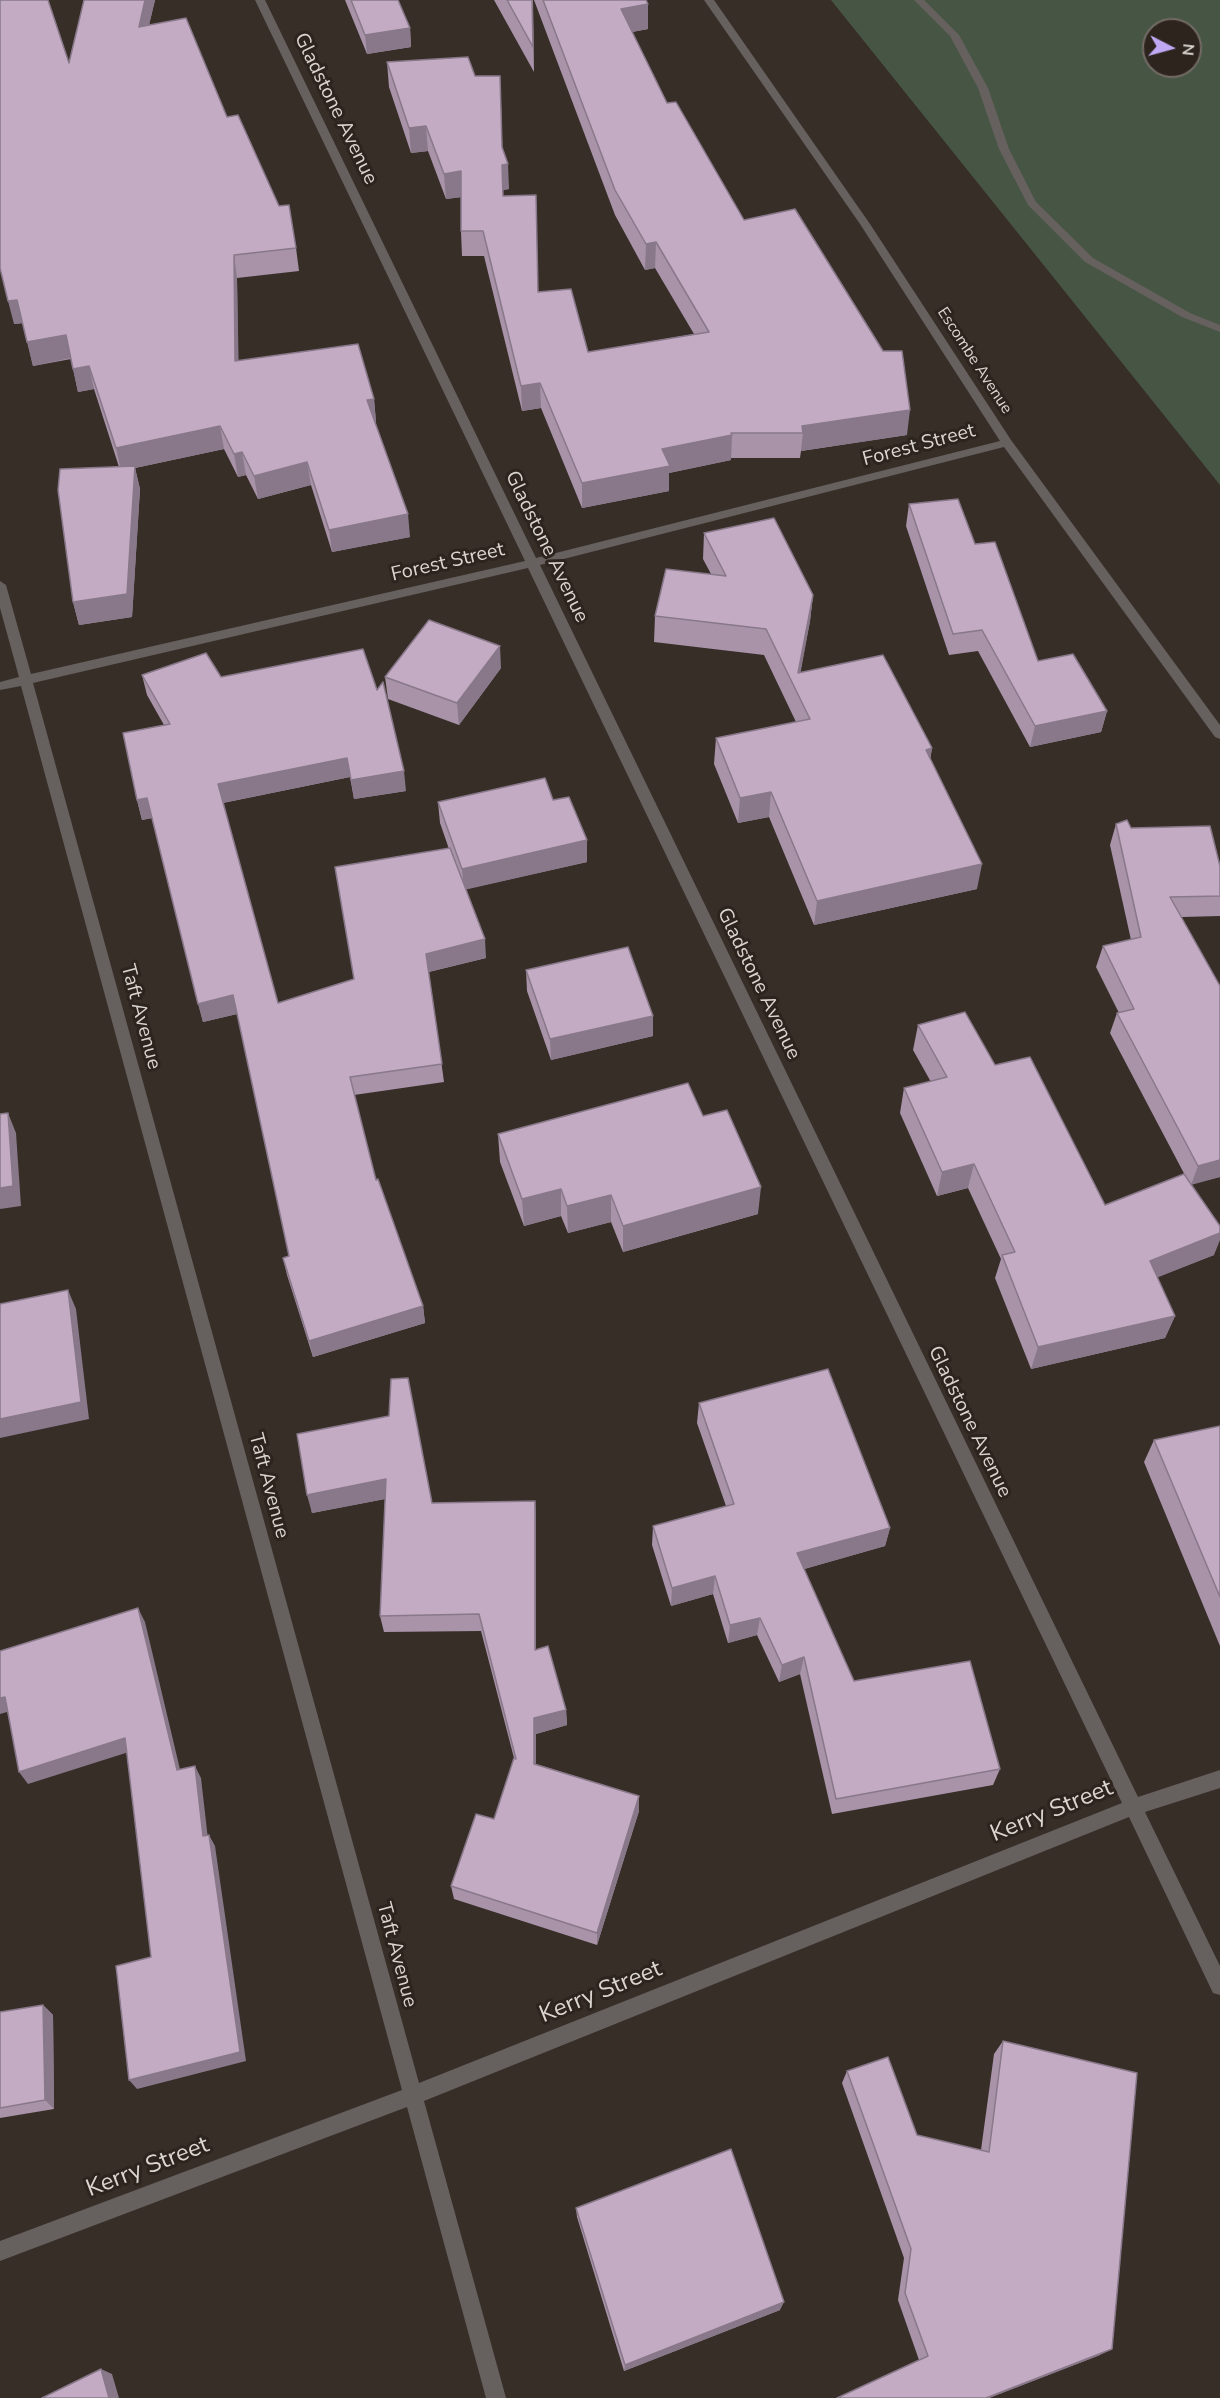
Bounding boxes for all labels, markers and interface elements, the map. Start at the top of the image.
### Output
north arrow [1142,18,1202,78]
street label: Gladstone Avenue [288,29,382,189]
text: N [1176,43,1199,57]
street label: Escombe Avenue [932,304,1016,418]
street label: Forest Street [860,419,978,473]
street label: Gladstone Avenue [499,467,593,627]
street label: Forest Street [389,538,507,588]
street label: Gladstone Avenue [711,904,805,1064]
street label: Taft Avenue [114,962,166,1072]
street label: Gladstone Avenue [922,1342,1016,1502]
street label: Taft Avenue [242,1431,294,1541]
street label: Kerry Street [987,1774,1117,1850]
street label: Taft Avenue [370,1900,422,2010]
street label: Kerry Street [536,1955,666,2031]
street label: Kerry Street [82,2131,214,2205]

